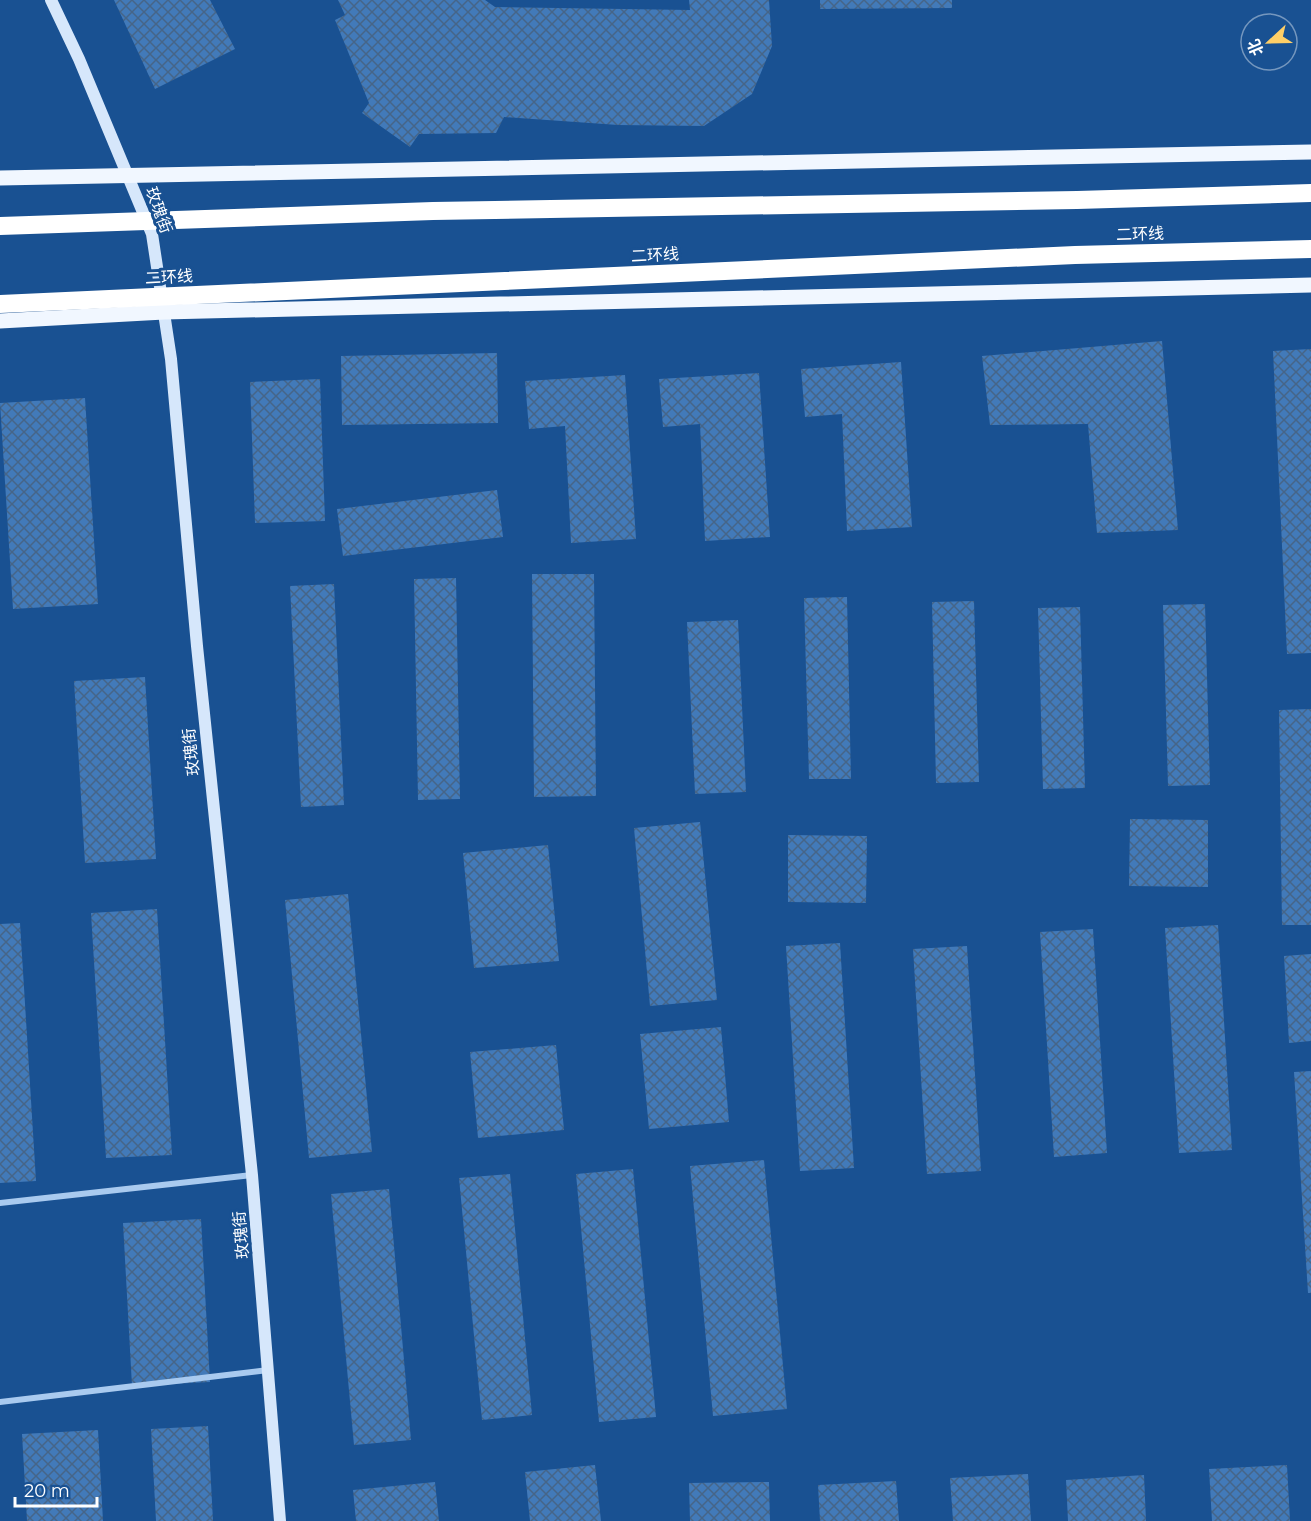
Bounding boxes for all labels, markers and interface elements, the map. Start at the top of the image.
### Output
north arrow [1239,12,1299,72]
text: 北 [1244,36,1267,58]
street label: 玫瑰街 [142,184,176,236]
street label: 二环线 [1116,224,1164,244]
street label: 二环线 [631,244,679,266]
street label: 二环线 [145,266,193,288]
street label: 玫瑰街 [179,727,203,777]
street label: 玫瑰街 [229,1210,253,1260]
scale bar [15,1470,98,1508]
text: 20 m [24,1480,70,1502]

